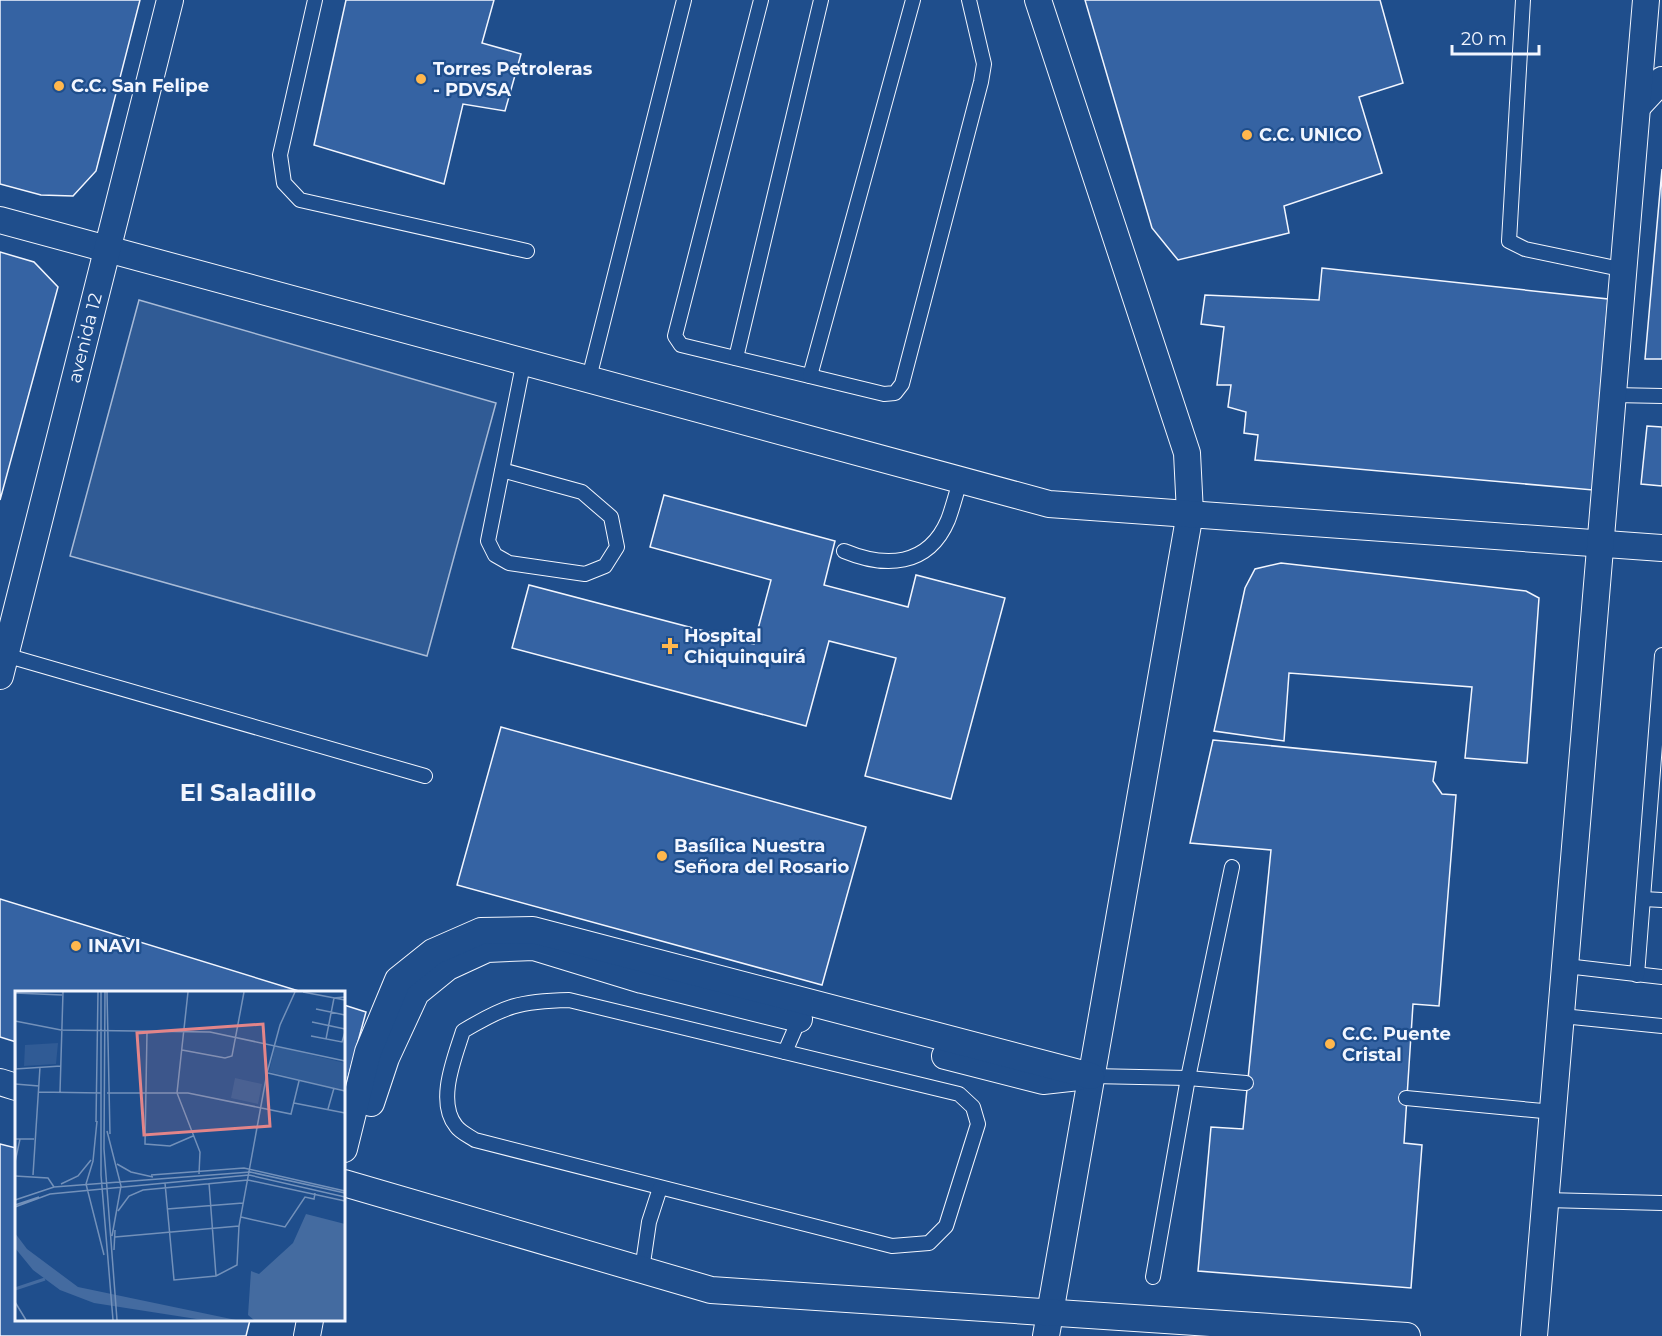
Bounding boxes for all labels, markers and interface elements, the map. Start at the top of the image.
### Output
scale bar [1452,18,1539,56]
text: 20 m [1461,28,1507,50]
place label: Torres Petroleras - PDVSA [433,58,593,101]
marker: Torres Petroleras - PDVSA [414,72,428,86]
place label: C.C. San Felipe [71,75,209,97]
marker: C.C. San Felipe [52,79,66,93]
place label: C.C. UNICO [1259,124,1362,146]
marker: C.C. UNICO [1240,128,1254,142]
street label: avenida 12 [63,291,107,385]
place label: Hospital Chiquinquirá [684,625,806,668]
marker: Hospital Chiquinquirá [661,637,679,655]
district label: El Saladillo [180,778,316,807]
place label: Basílica Nuestra Señora del Rosario [674,835,850,878]
marker: Basílica Nuestra Señora del Rosario [655,849,669,863]
place label: INAVI [88,935,141,957]
marker: INAVI [69,939,83,953]
inset map [15,991,345,1321]
place label: C.C. Puente Cristal [1342,1023,1451,1066]
marker: C.C. Puente Cristal [1323,1037,1337,1051]

